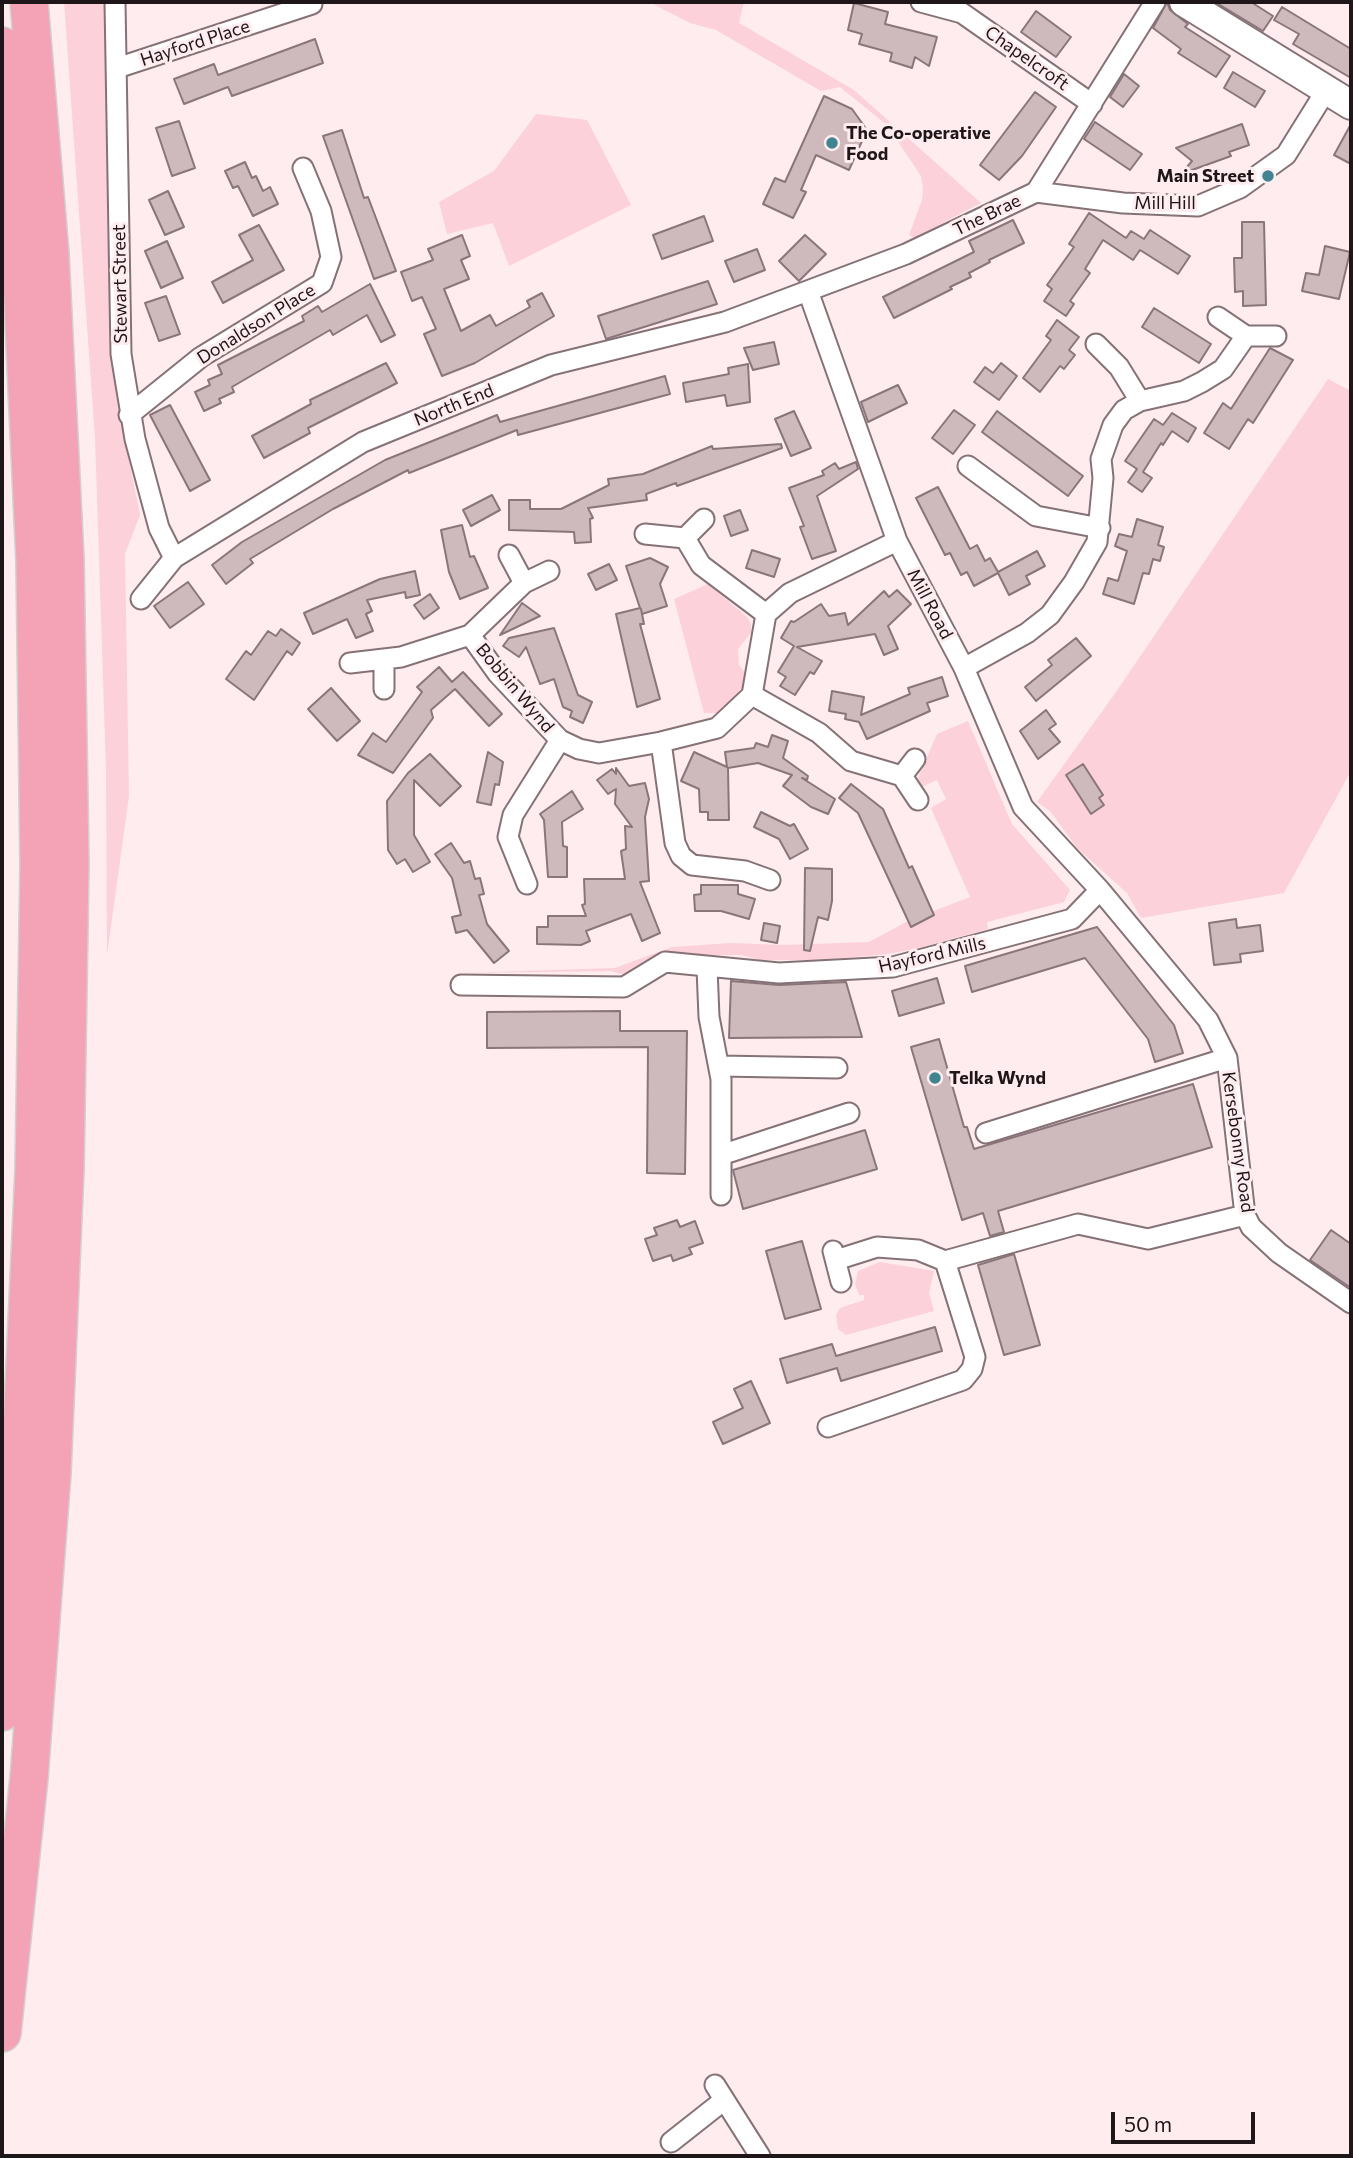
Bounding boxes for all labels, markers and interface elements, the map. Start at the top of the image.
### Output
street label: Hayford Place [138,15,252,71]
street label: Chapelcroft [981,21,1073,95]
place label: The Co-operative Food [846,122,991,164]
marker: The Co-operative Food [824,135,840,151]
place label: Main Street [1157,165,1254,187]
marker: Main Street [1260,168,1276,184]
street label: The Brae [950,189,1024,241]
street label: Mill Hill [1134,192,1196,214]
street label: Stewart Street [108,224,132,344]
street label: Donaldson Place [193,279,319,369]
street label: North End [411,379,497,431]
street label: Mill Road [903,565,957,643]
street label: Bobbin Wynd [471,639,559,737]
street label: Hayford Mills [876,932,988,978]
place label: Telka Wynd [949,1067,1046,1089]
marker: Telka Wynd [927,1070,943,1086]
street label: Kersebonny Road [1217,1070,1259,1214]
scale bar [1115,2098,1258,2142]
text: 50 m [1124,2111,1172,2136]

